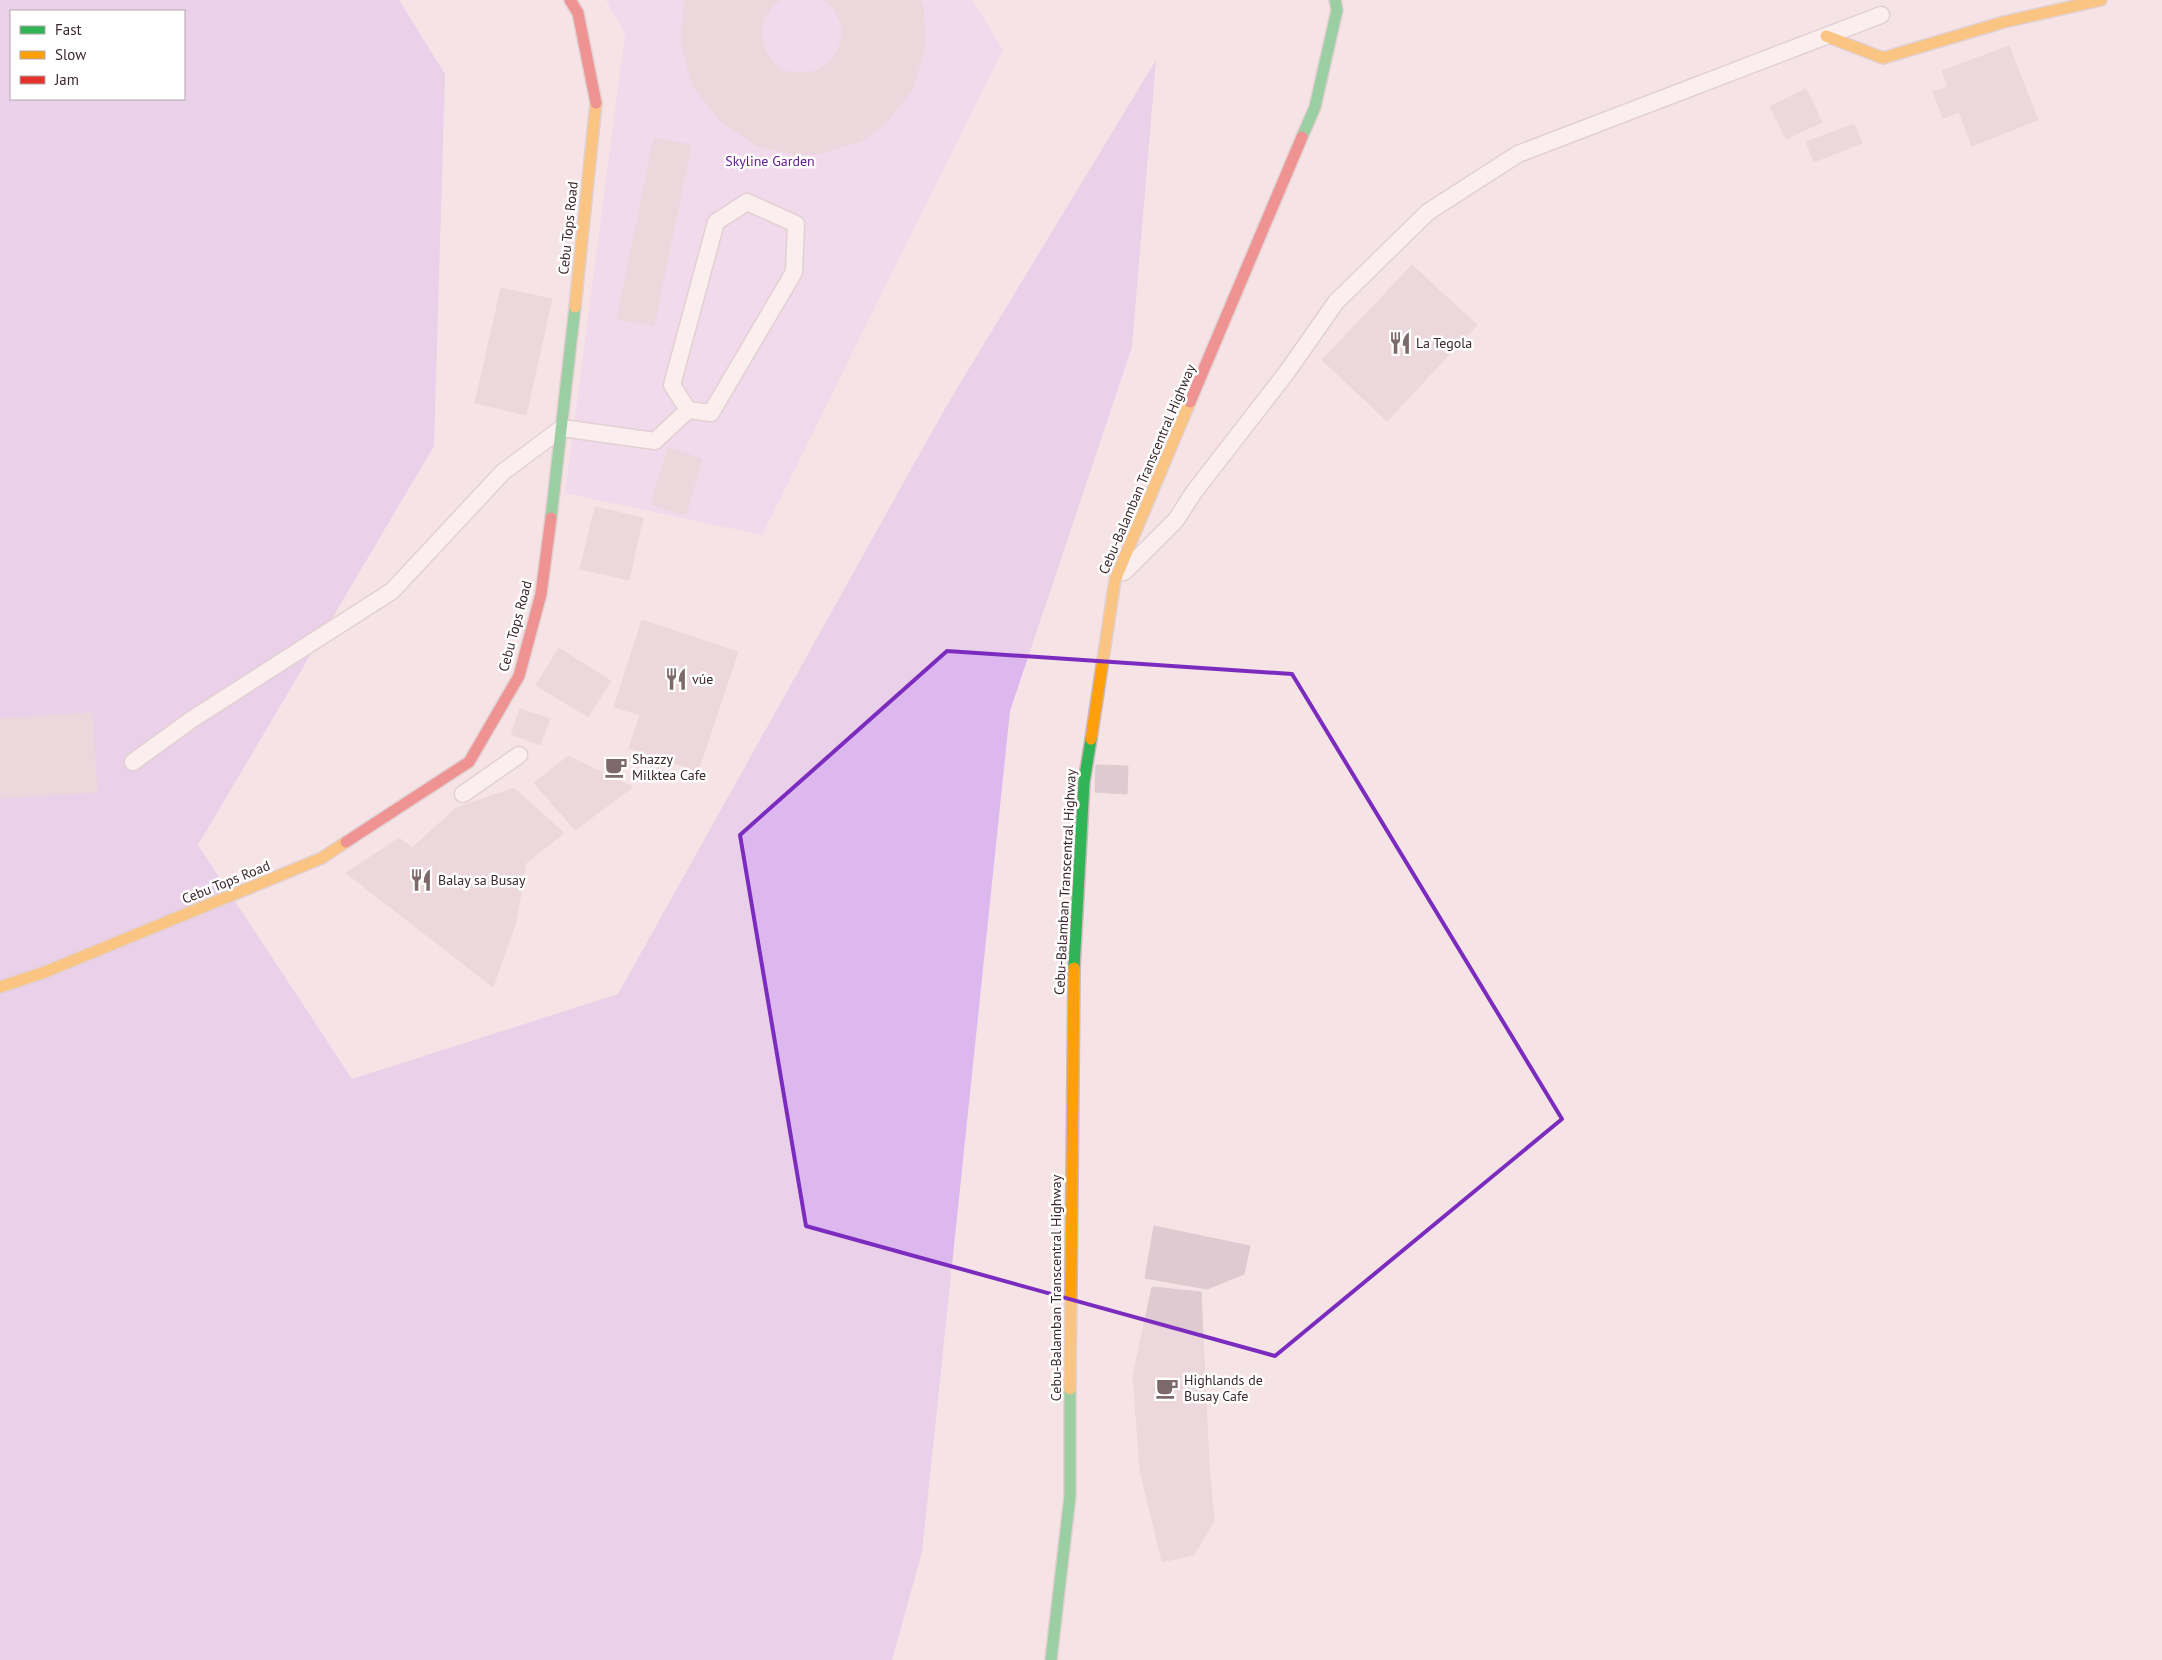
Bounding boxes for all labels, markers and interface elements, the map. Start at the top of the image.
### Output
legend [10,10,185,100]
text: Fast [55,20,82,39]
text: Slow [55,45,86,64]
text: Jam [54,70,79,89]
park label: Skyline Garden [725,152,815,170]
street label: Cebu Tops Road [554,181,582,275]
restaurant icon: La Tegola [1387,330,1413,356]
place label: La Tegola [1416,334,1472,352]
street label: Cebu-Balamban Transcentral Highway [1094,361,1200,577]
street label: Cebu Tops Road [494,579,536,673]
restaurant icon: vúe [663,666,689,692]
place label: vúe [692,670,713,688]
place label: Shazzy Milktea Cafe [632,750,706,784]
cafe icon: Shazzy Milktea Cafe [603,754,629,780]
street label: Cebu-Balamban Transcentral Highway [1050,768,1080,996]
street label: Cebu Tops Road [179,856,273,908]
restaurant icon: Balay sa Busay [408,867,434,893]
place label: Balay sa Busay [438,871,526,889]
street label: Cebu-Balamban Transcentral Highway [1047,1174,1065,1401]
place label: Highlands de Busay Cafe [1184,1371,1263,1405]
cafe icon: Highlands de Busay Cafe [1154,1375,1180,1401]

